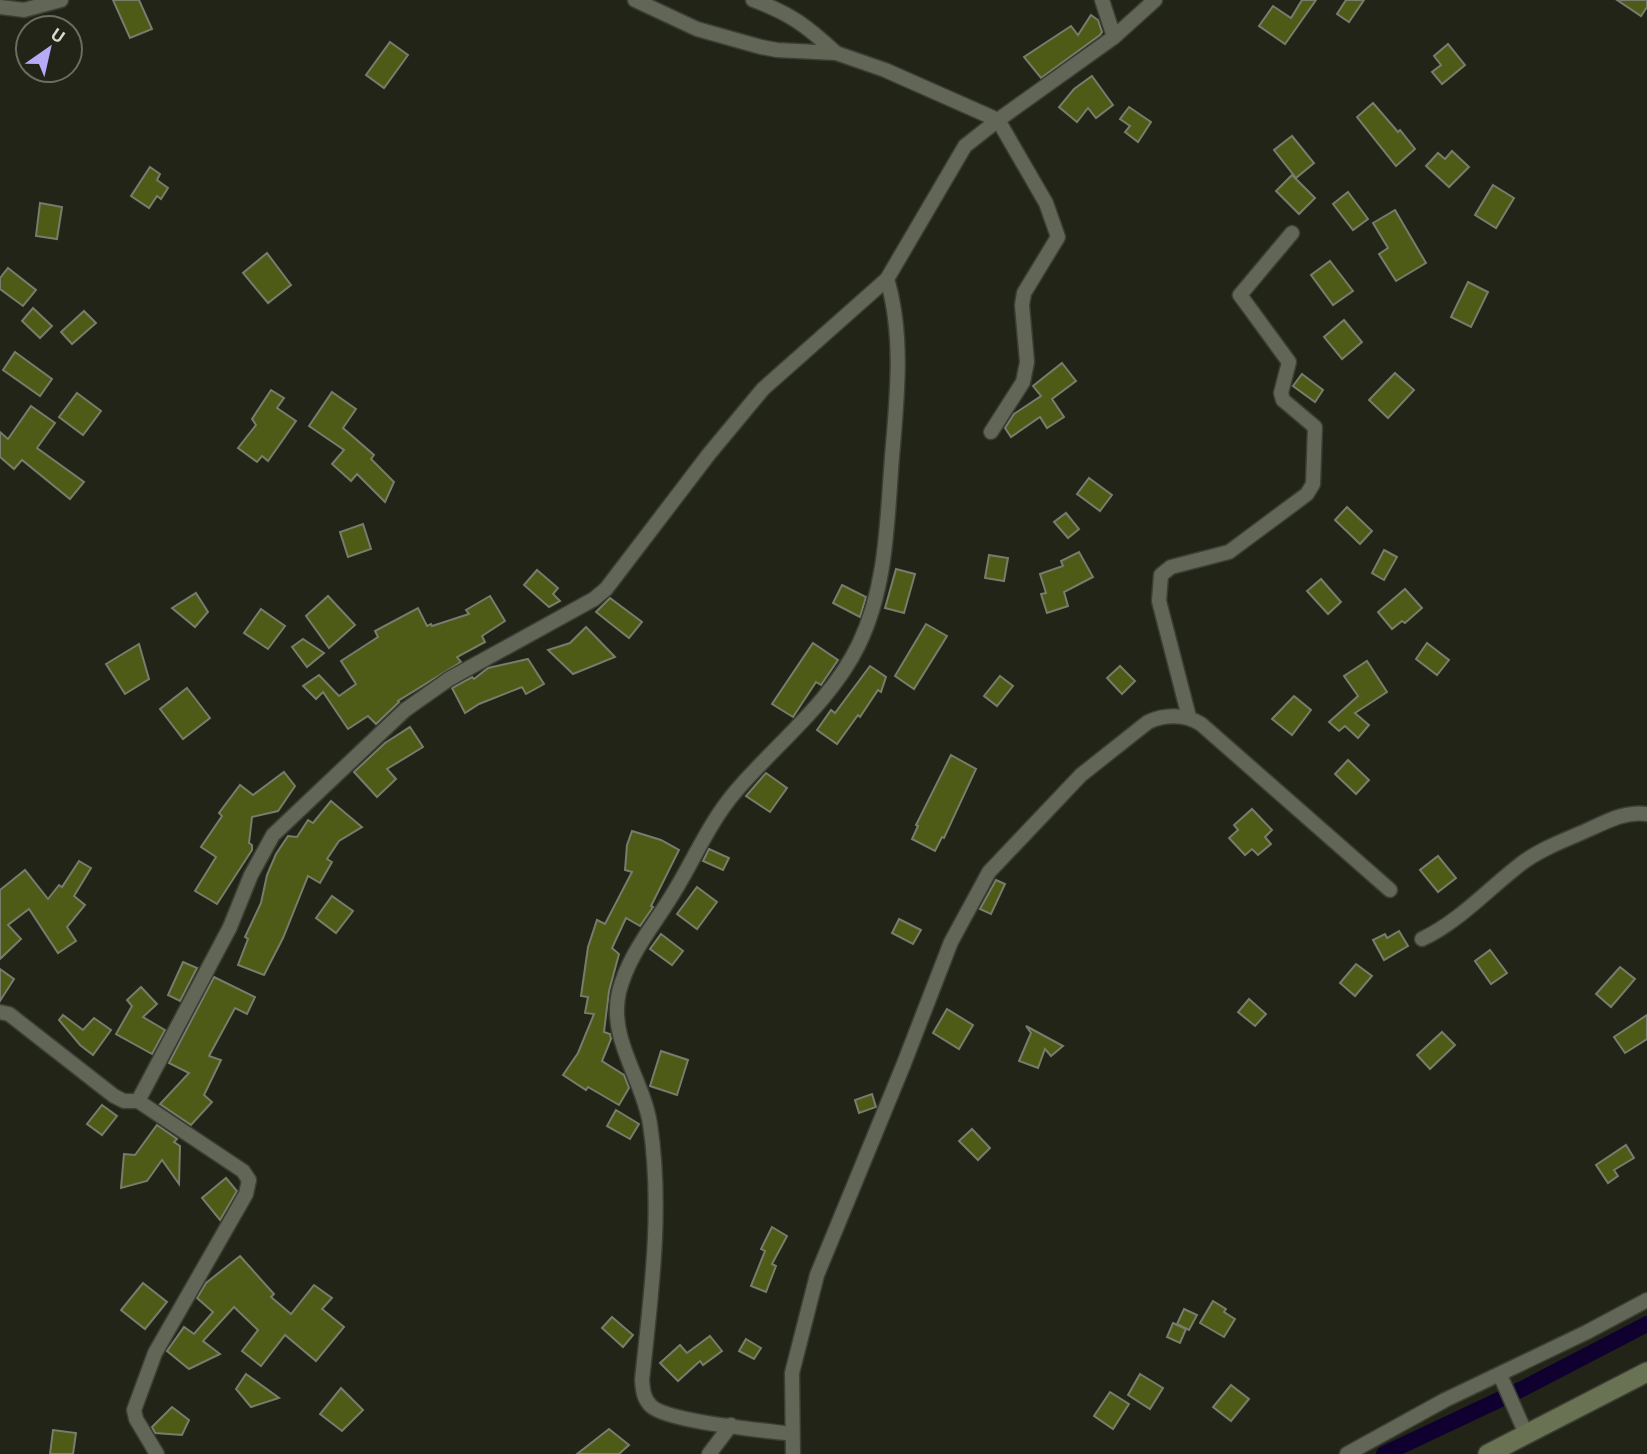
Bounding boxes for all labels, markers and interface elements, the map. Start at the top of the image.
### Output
north arrow [14,14,84,84]
text: U [47,25,68,47]

